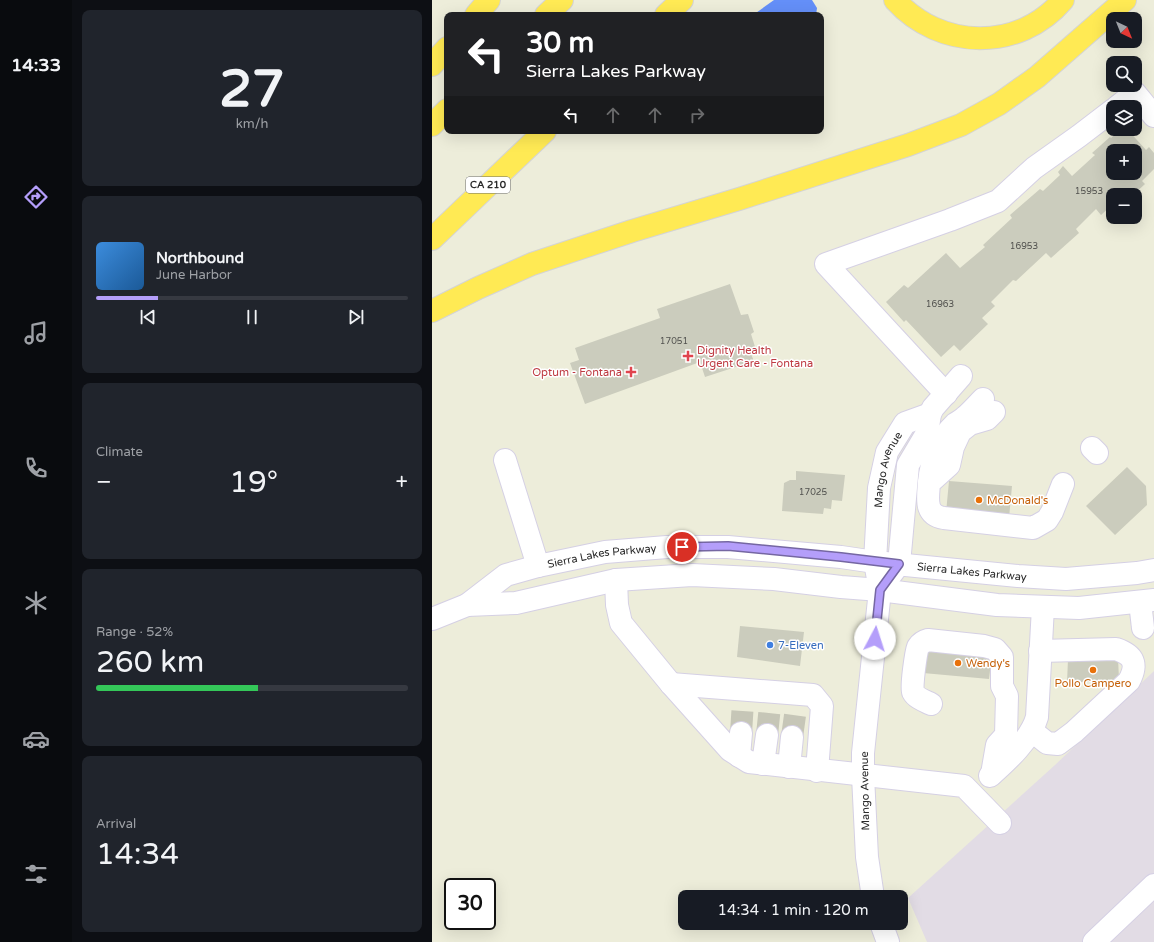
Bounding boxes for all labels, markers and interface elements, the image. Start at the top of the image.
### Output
north arrow [1106,12,1142,48]
map controls [1106,12,1142,224]
text: 30 m [526,26,594,60]
icon: left [460,28,512,80]
text: 14:33 [11,54,61,76]
button: search [1106,56,1142,92]
text: 27 [219,58,285,121]
text: Sierra Lakes Parkway [526,60,706,82]
button: layers [1106,100,1142,136]
icon: left [560,104,582,126]
icon: ahead [602,104,624,126]
icon: ahead [644,104,666,126]
icon: right [686,104,708,126]
text: km/h [236,116,268,132]
button: + [1106,144,1142,180]
road number: CA 210 [466,177,510,193]
icon: directions [22,183,50,211]
house number: 15953 [1075,186,1103,197]
button: − [1106,188,1142,224]
house number: 16953 [1010,241,1038,252]
text: Northbound [156,249,244,267]
text: June Harbor [156,267,232,283]
house number: 16963 [926,299,954,310]
icon: previous [137,306,159,328]
icon: pause [241,306,263,328]
icon: next [345,306,367,328]
icon: music [22,319,50,347]
house number: 17051 [660,336,688,347]
place label: Dignity Health Urgent Care - Fontana [697,344,813,370]
marker: Dignity Health Urgent Care - Fontana [682,350,694,362]
place label: Optum - Fontana [532,366,622,379]
marker: Optum - Fontana [625,366,637,378]
street label: Mango Avenue [871,429,905,508]
text: Climate [96,444,143,460]
icon: phone [22,454,50,482]
text: 19° [229,464,278,501]
text: − [96,469,112,495]
text: + [396,469,408,495]
house number: 17025 [799,487,827,498]
place label: McDonald's [987,494,1048,507]
marker: McDonald's [974,495,984,505]
pin [665,530,699,564]
icon: arrive [671,536,693,558]
street label: Sierra Lakes Parkway [546,541,657,570]
street label: Sierra Lakes Parkway [916,560,1027,583]
icon: climate [22,589,50,617]
position arrow [854,618,896,660]
text: Range · 52% [96,624,173,640]
place label: 7-Eleven [778,639,824,652]
marker: 7-Eleven [765,640,775,650]
text: 260 km [96,644,204,681]
place label: Wendy's [966,657,1010,670]
marker: Wendy's [953,658,963,668]
marker: Pollo Campero [1088,665,1098,675]
place label: Pollo Campero [1055,677,1132,690]
icon: car [22,725,50,753]
street label: Mango Avenue [858,751,872,831]
text: Arrival [96,816,136,832]
text: 14:34 [96,836,179,873]
icon: filters [22,860,50,888]
speed limit sign: 30 [444,878,496,930]
text: 14:34 · 1 min · 120 m [718,901,868,919]

